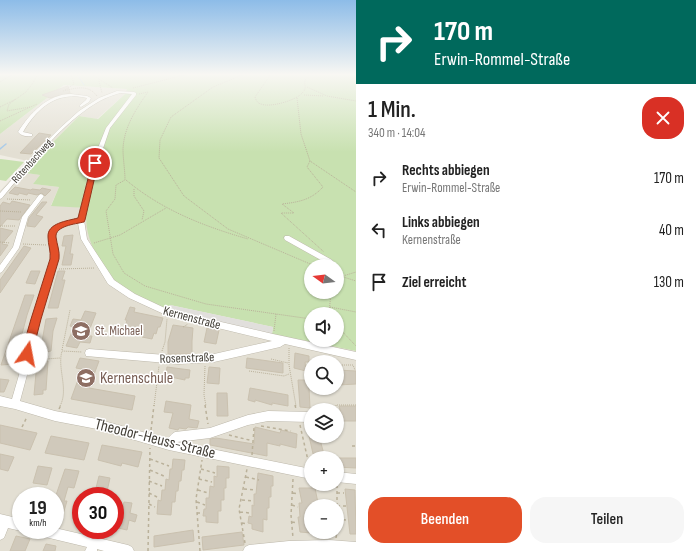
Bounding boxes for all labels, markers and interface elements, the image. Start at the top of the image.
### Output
text: 170 m [434,15,493,48]
icon: right [368,16,420,68]
text: Erwin-Rommel-Straße [434,49,570,70]
text: 1 Min. [368,95,416,124]
button: close [642,97,684,139]
text: 340 m · 14:04 [368,125,426,141]
street label: Rötenbachweg [9,136,56,186]
pin [78,146,112,180]
icon: arrive [84,152,106,174]
text: Rechts abbiegen [402,161,490,180]
icon: right [368,167,390,189]
text: 170 m [654,169,684,188]
text: Erwin-Rommel-Straße [402,180,500,196]
text: Links abbiegen [402,213,480,232]
icon: left [368,219,390,241]
text: 40 m [659,221,684,240]
text: Kernenstraße [402,232,461,248]
north arrow [304,259,344,299]
map controls [304,259,344,539]
icon: arrive [368,271,390,293]
text: Ziel erreicht [402,273,466,292]
text: 130 m [654,273,684,292]
street label: Kernenstraße [162,303,222,333]
button: sound [304,307,344,347]
school or university icon: St. Michael [70,320,92,342]
place label: St. Michael [95,323,143,339]
position arrow [6,333,48,375]
street label: Rosenstraße [159,349,215,367]
button: search [304,355,344,395]
school or university icon: Kernenschule [75,367,97,389]
place label: Kernenschule [100,369,173,388]
button: layers [304,403,344,443]
street label: Theodor-Heuss-Straße [93,415,217,463]
button: + [304,451,344,491]
speed limit sign: 30 [72,487,124,539]
text: 19 [29,496,47,520]
button: Beenden [368,497,522,543]
button: Teilen [530,497,684,543]
button: − [304,499,344,539]
text: km/h [29,517,47,529]

